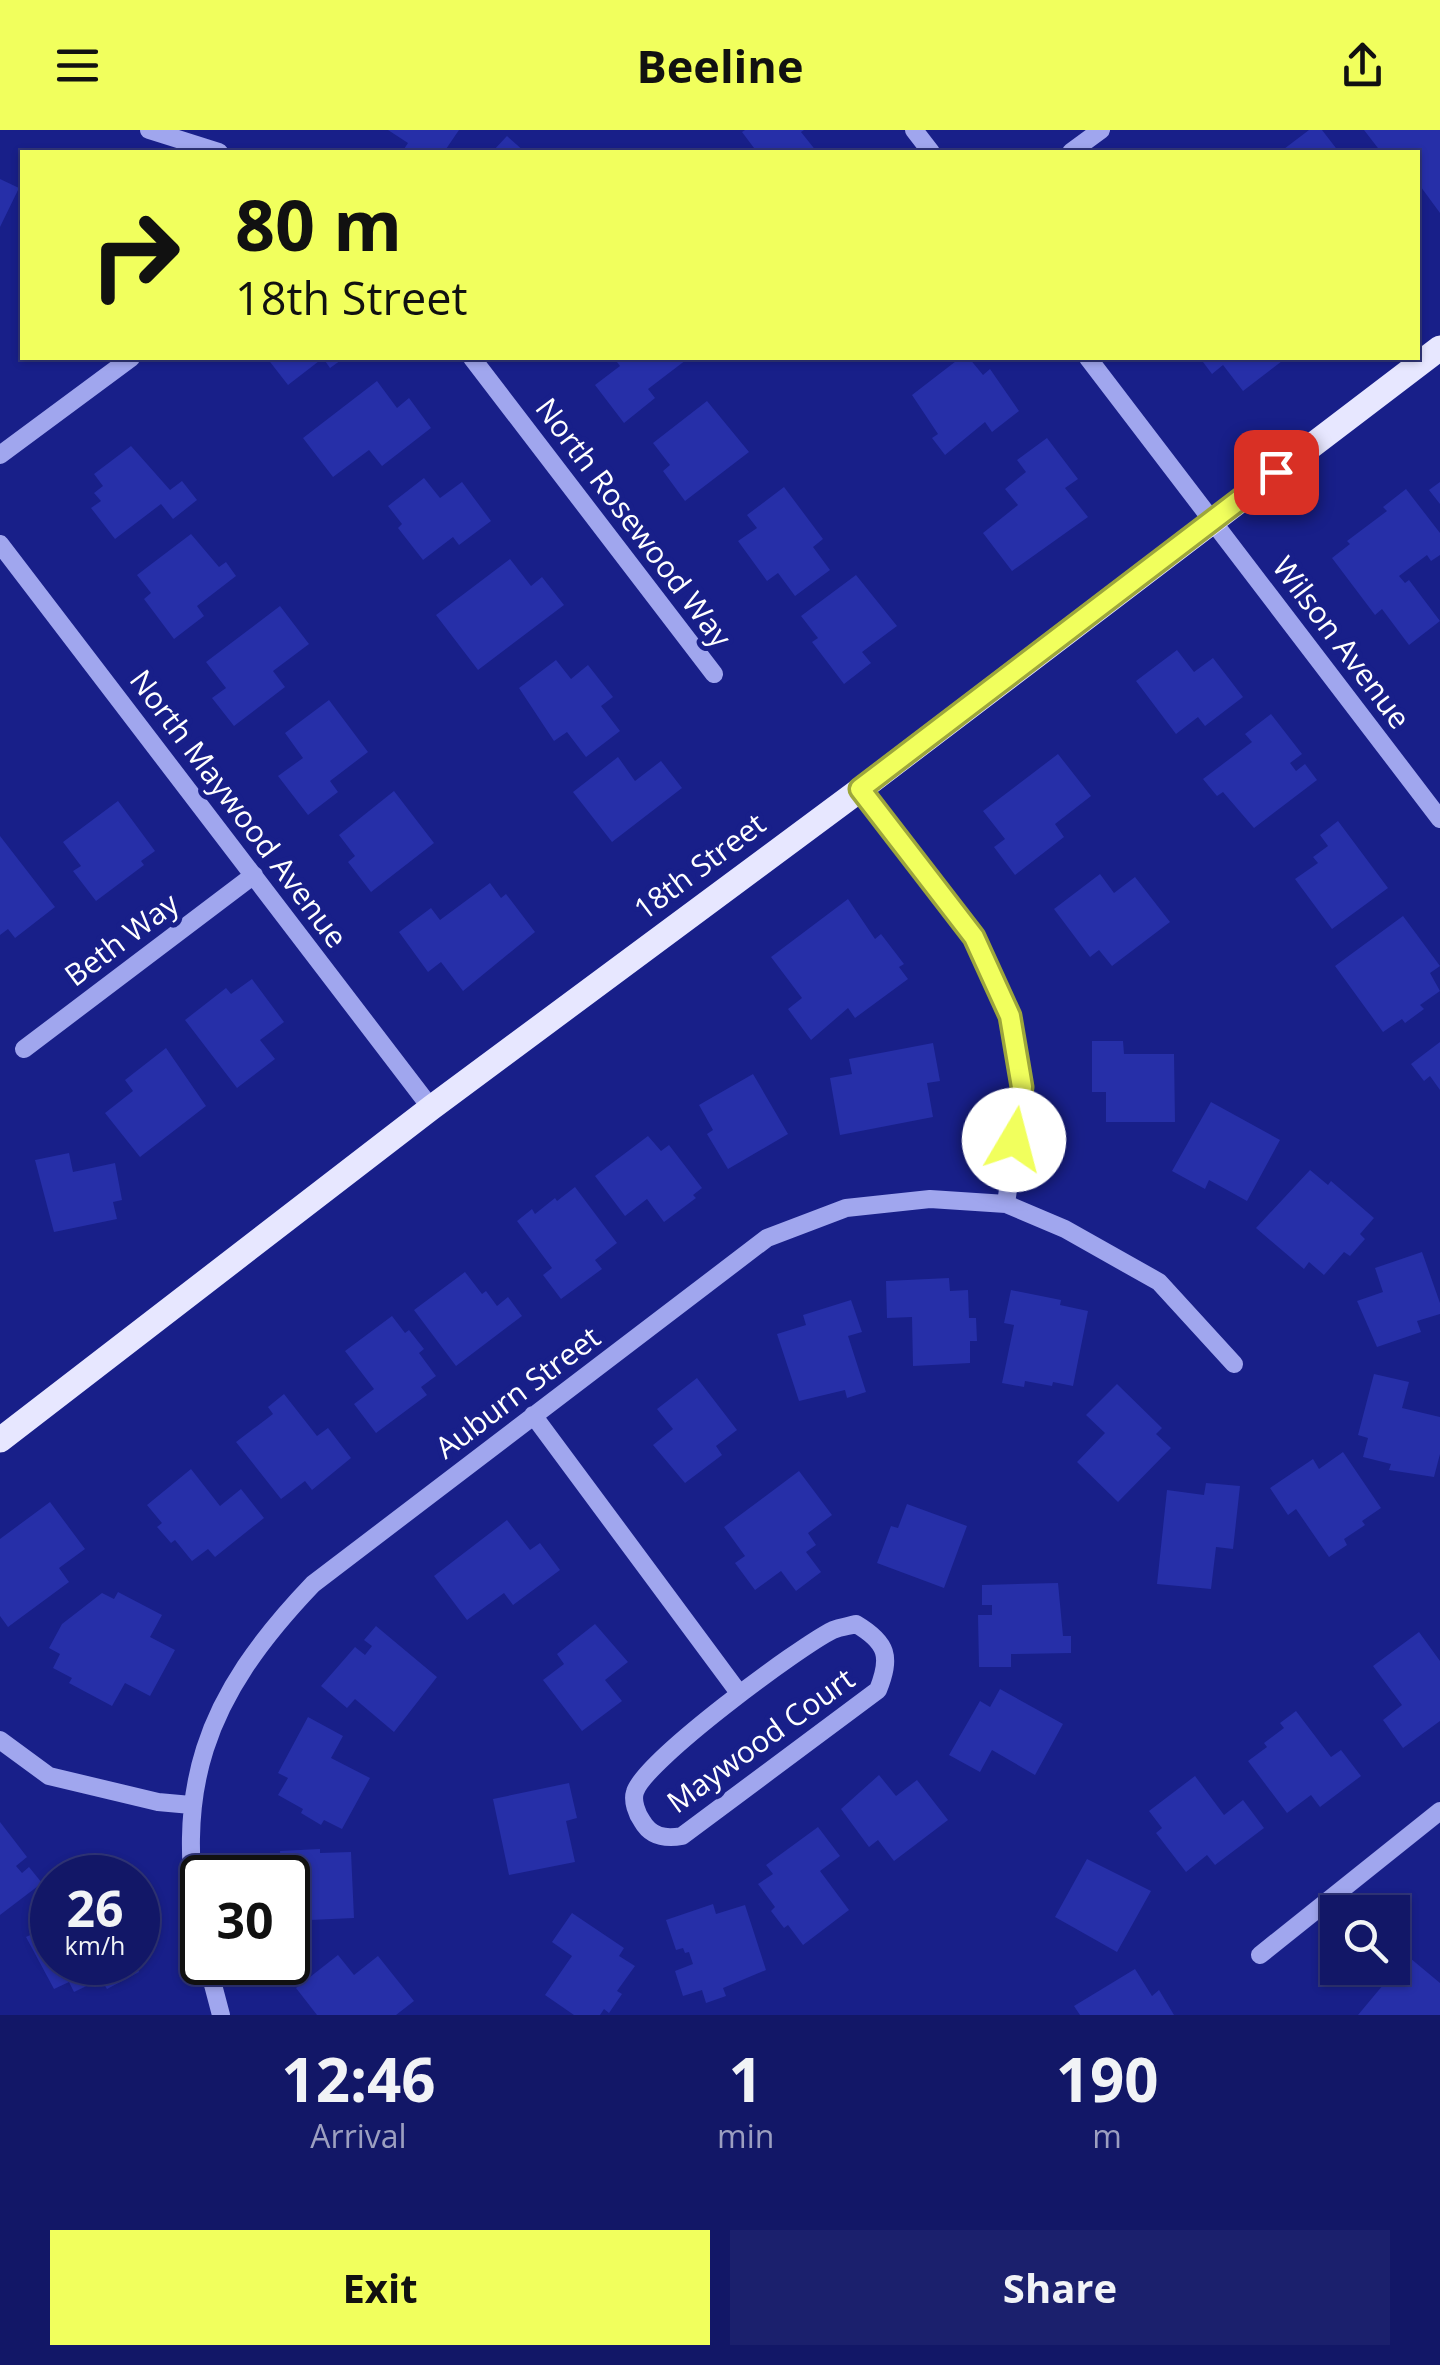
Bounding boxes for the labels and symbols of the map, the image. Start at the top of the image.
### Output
street label: North Rosewood Way [527,389,742,656]
pin [1234,430,1319,515]
street label: Wilson Avenue [1264,548,1421,737]
street label: North Maywood Avenue [121,661,357,956]
street label: 18th Street [625,803,773,929]
street label: Beth Way [56,882,187,995]
position arrow [962,1088,1066,1192]
street label: Auburn Street [426,1316,608,1467]
street label: Maywood Court [658,1658,862,1822]
speed limit sign: 30 [180,1855,310,1985]

